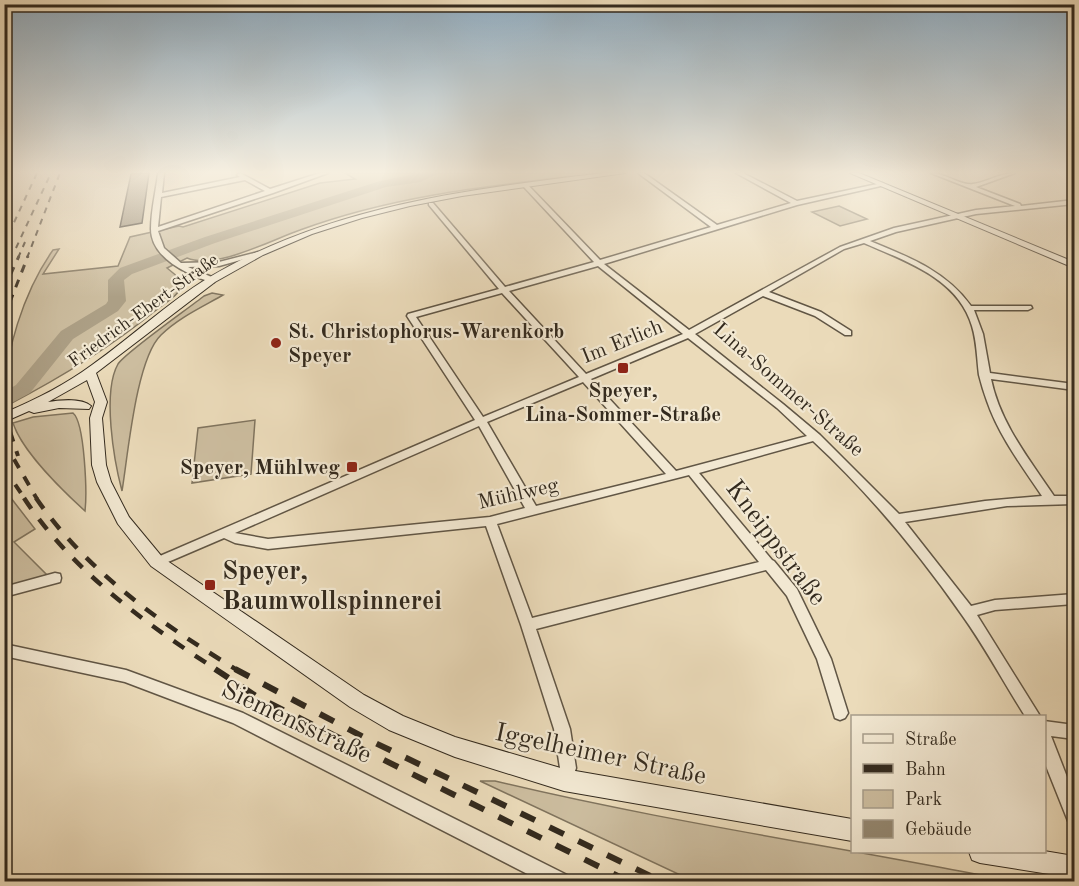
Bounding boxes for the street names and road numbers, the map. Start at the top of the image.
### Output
street label: Friedrich-Ebert-Straße [65,251,222,371]
street label: Im Erlich [579,317,666,368]
street label: Lina-Sommer-Straße [709,319,867,461]
street label: Mühlweg [476,475,561,514]
street label: Kneippstraße [720,476,831,611]
street label: Siemensstraße [217,677,375,769]
street label: Iggelheimer Straße [493,720,709,790]

